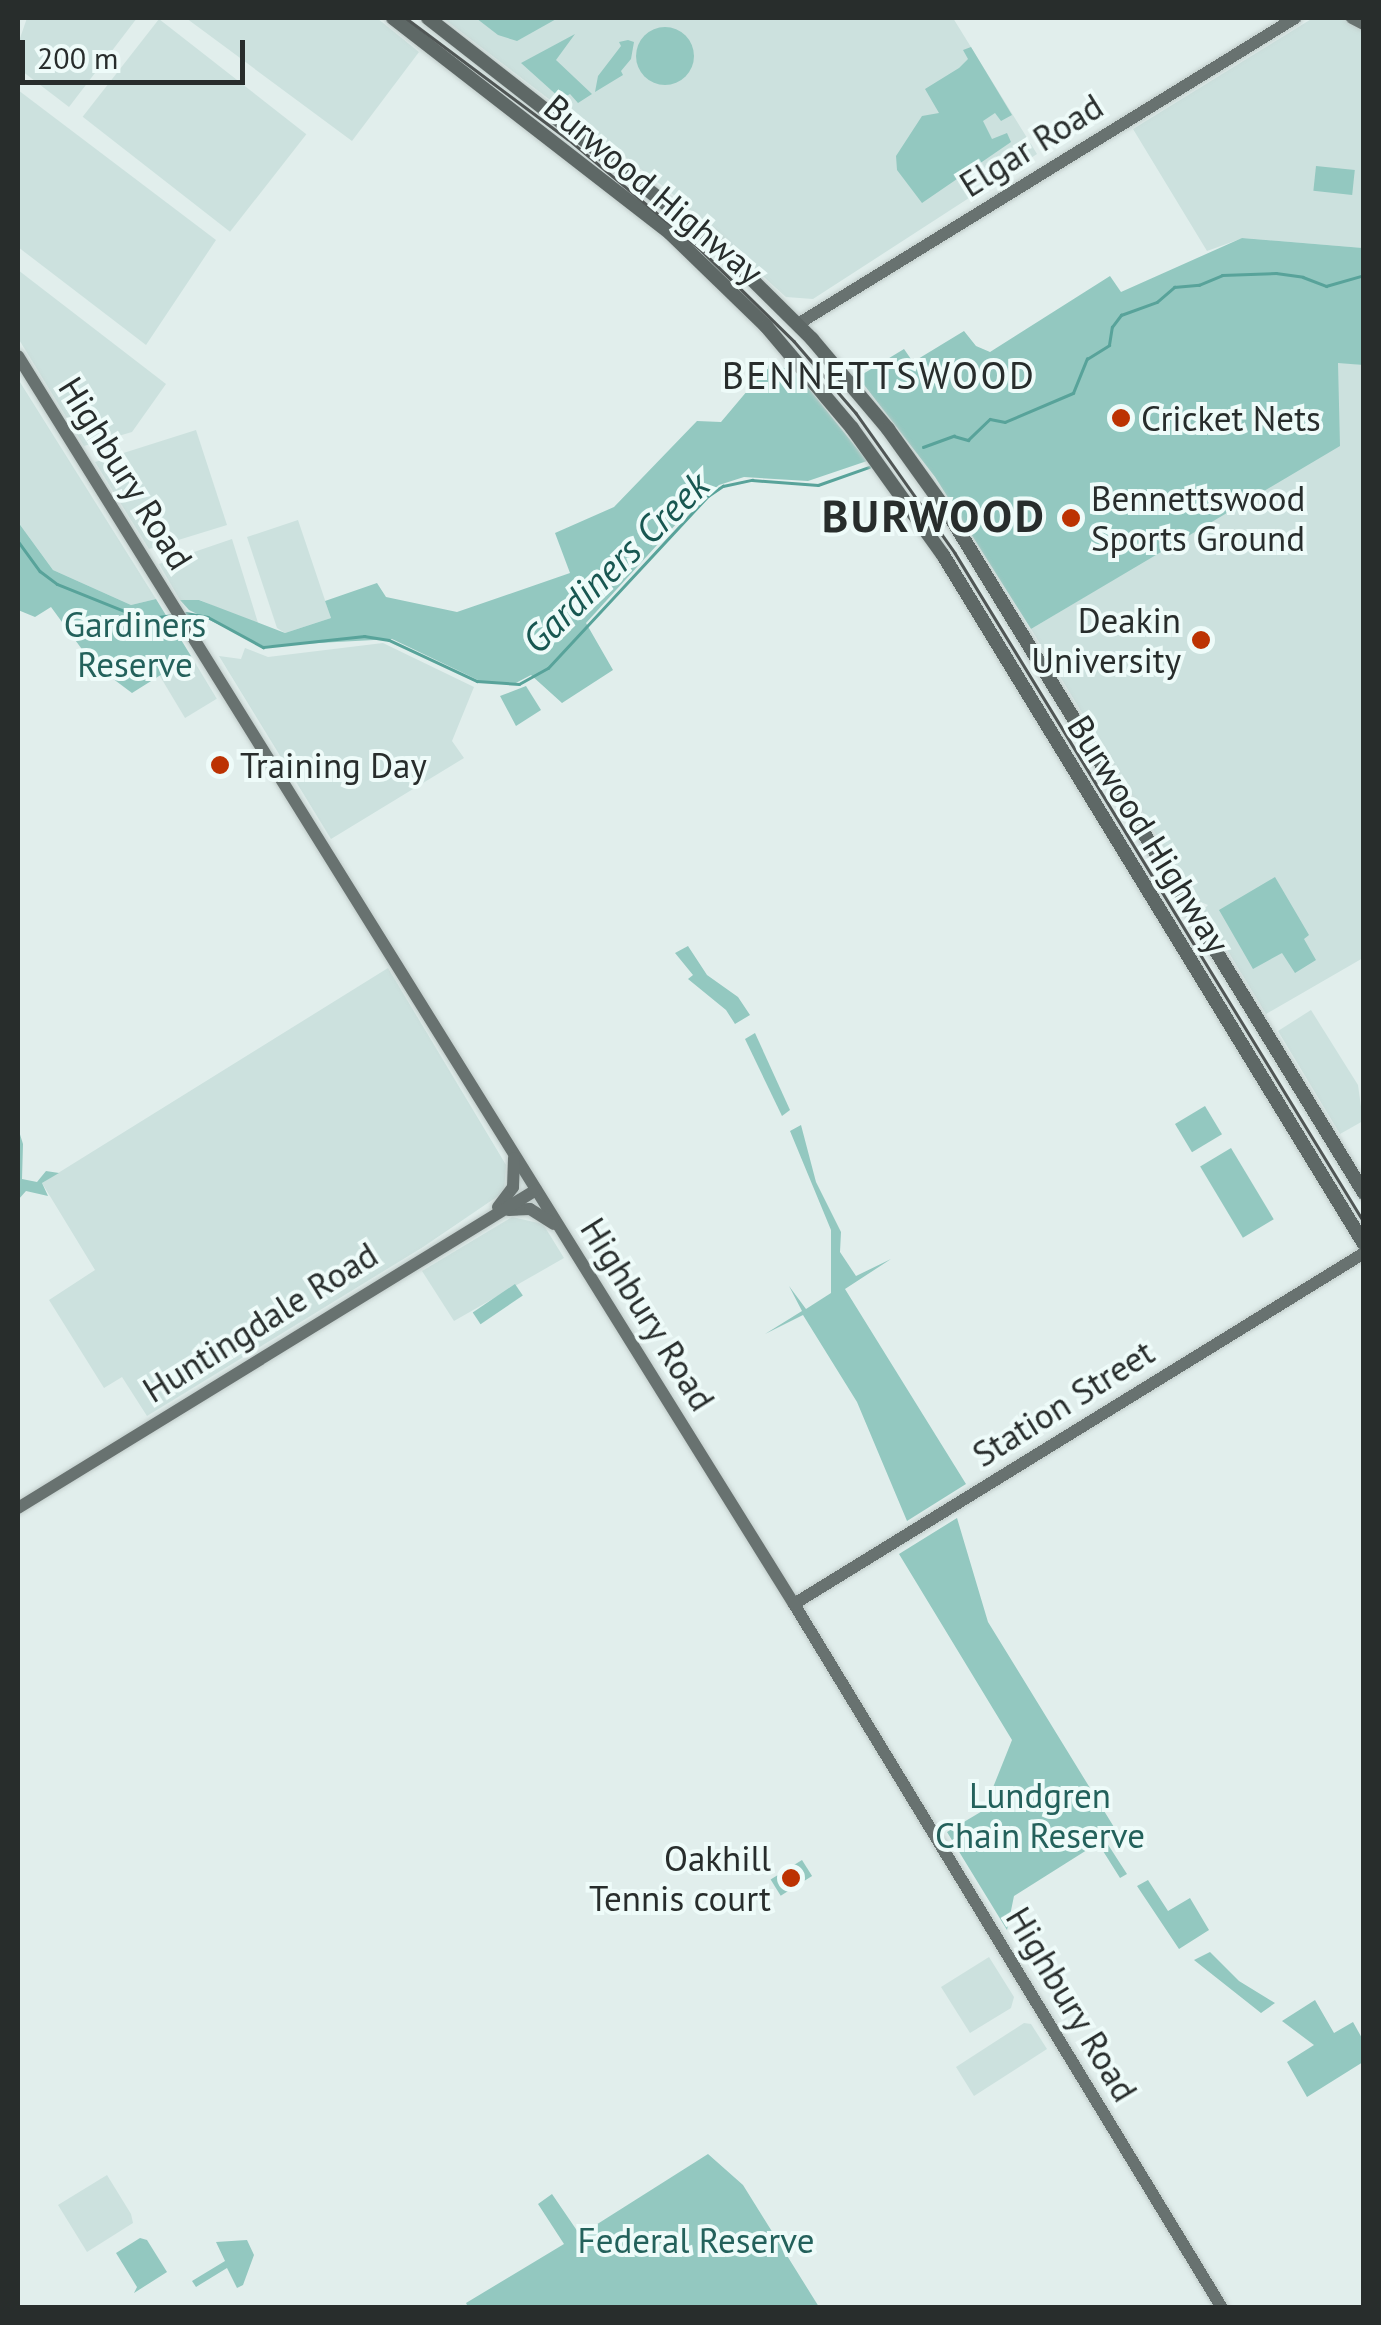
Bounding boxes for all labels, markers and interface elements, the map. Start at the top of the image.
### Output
scale bar [25,20,250,82]
text: 200 m [37,38,118,77]
street label: Burwood Highway [536,85,772,293]
street label: Elgar Road [952,85,1110,205]
district label: BENNETTSWOOD [722,352,1036,398]
street label: Highbury Road [50,368,202,578]
place label: Cricket Nets [1141,397,1321,439]
marker: Cricket Nets [1110,407,1132,429]
water label: Gardiners Creek [512,462,718,662]
place label: Bennettswood Sports Ground [1091,477,1305,559]
district label: BURWOOD [822,489,1046,543]
marker: Bennettswood Sports Ground [1060,507,1082,529]
place label: Deakin University [1031,599,1181,681]
park label: Gardiners Reserve [64,603,206,685]
marker: Deakin University [1190,629,1212,651]
street label: Burwood Highway [1059,707,1239,961]
place label: Training Day [240,744,427,786]
marker: Training Day [209,754,231,776]
street label: Highbury Road [572,1209,724,1419]
street label: Huntingdale Road [135,1233,385,1411]
street label: Station Street [965,1331,1161,1475]
park label: Lundgren Chain Reserve [935,1774,1145,1856]
place label: Oakhill Tennis court [589,1837,771,1919]
marker: Oakhill Tennis court [780,1867,802,1889]
street label: Highbury Road [997,1899,1147,2109]
park label: Federal Reserve [578,2219,814,2261]

